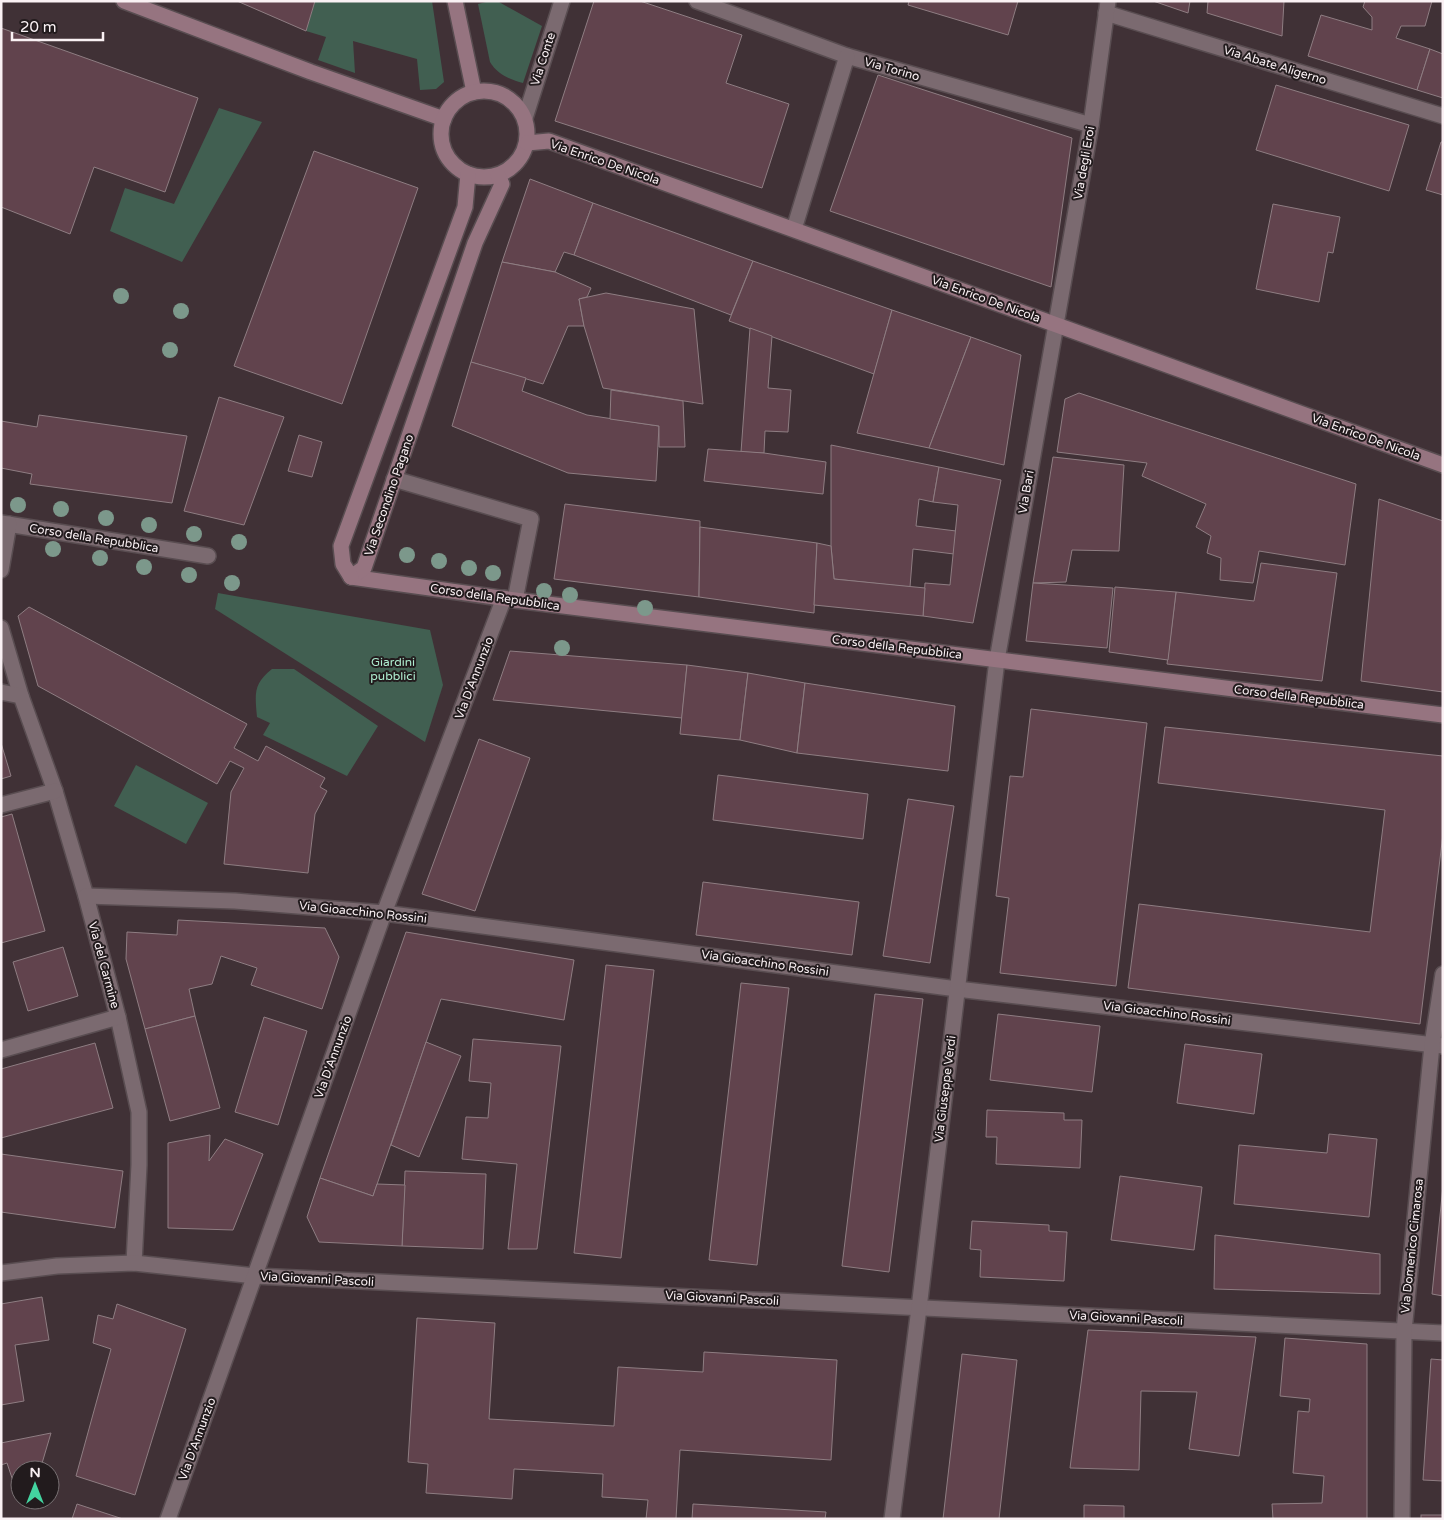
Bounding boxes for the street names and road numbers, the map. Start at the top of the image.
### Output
street label: Via Conte [528,31,558,87]
street label: Via Abate Aligerno [1222,43,1328,87]
street label: Via Torino [863,54,921,84]
street label: Via degli Eroi [1071,125,1097,201]
street label: Via Enrico De Nicola [548,137,662,187]
street label: Via Enrico De Nicola [930,273,1042,325]
street label: Via Enrico De Nicola [1310,411,1422,463]
street label: Via Secondino Pagano [362,432,416,558]
street label: Via Bari [1015,469,1037,515]
street label: Corso della Repubblica [28,521,160,555]
street label: Corso della Repubblica [429,581,561,613]
street label: Corso della Repubblica [831,632,963,662]
street label: Via D'Annunzio [452,635,496,721]
street label: Corso della Repubblica [1233,682,1365,712]
street label: Via Gioacchino Rossini [298,898,428,926]
street label: Via del Carmine [86,920,122,1010]
street label: Via Gioacchino Rossini [700,947,830,979]
street label: Via Gioacchino Rossini [1102,998,1232,1028]
street label: Via D'Annunzio [312,1014,354,1100]
street label: Via Giuseppe Verdi [932,1035,958,1143]
street label: Via Domenico Cimarosa [1398,1178,1426,1314]
street label: Via Giovanni Pascoli [260,1269,374,1289]
street label: Via Giovanni Pascoli [665,1288,779,1308]
street label: Via Giovanni Pascoli [1069,1308,1183,1328]
street label: Via D'Annunzio [176,1396,218,1482]

